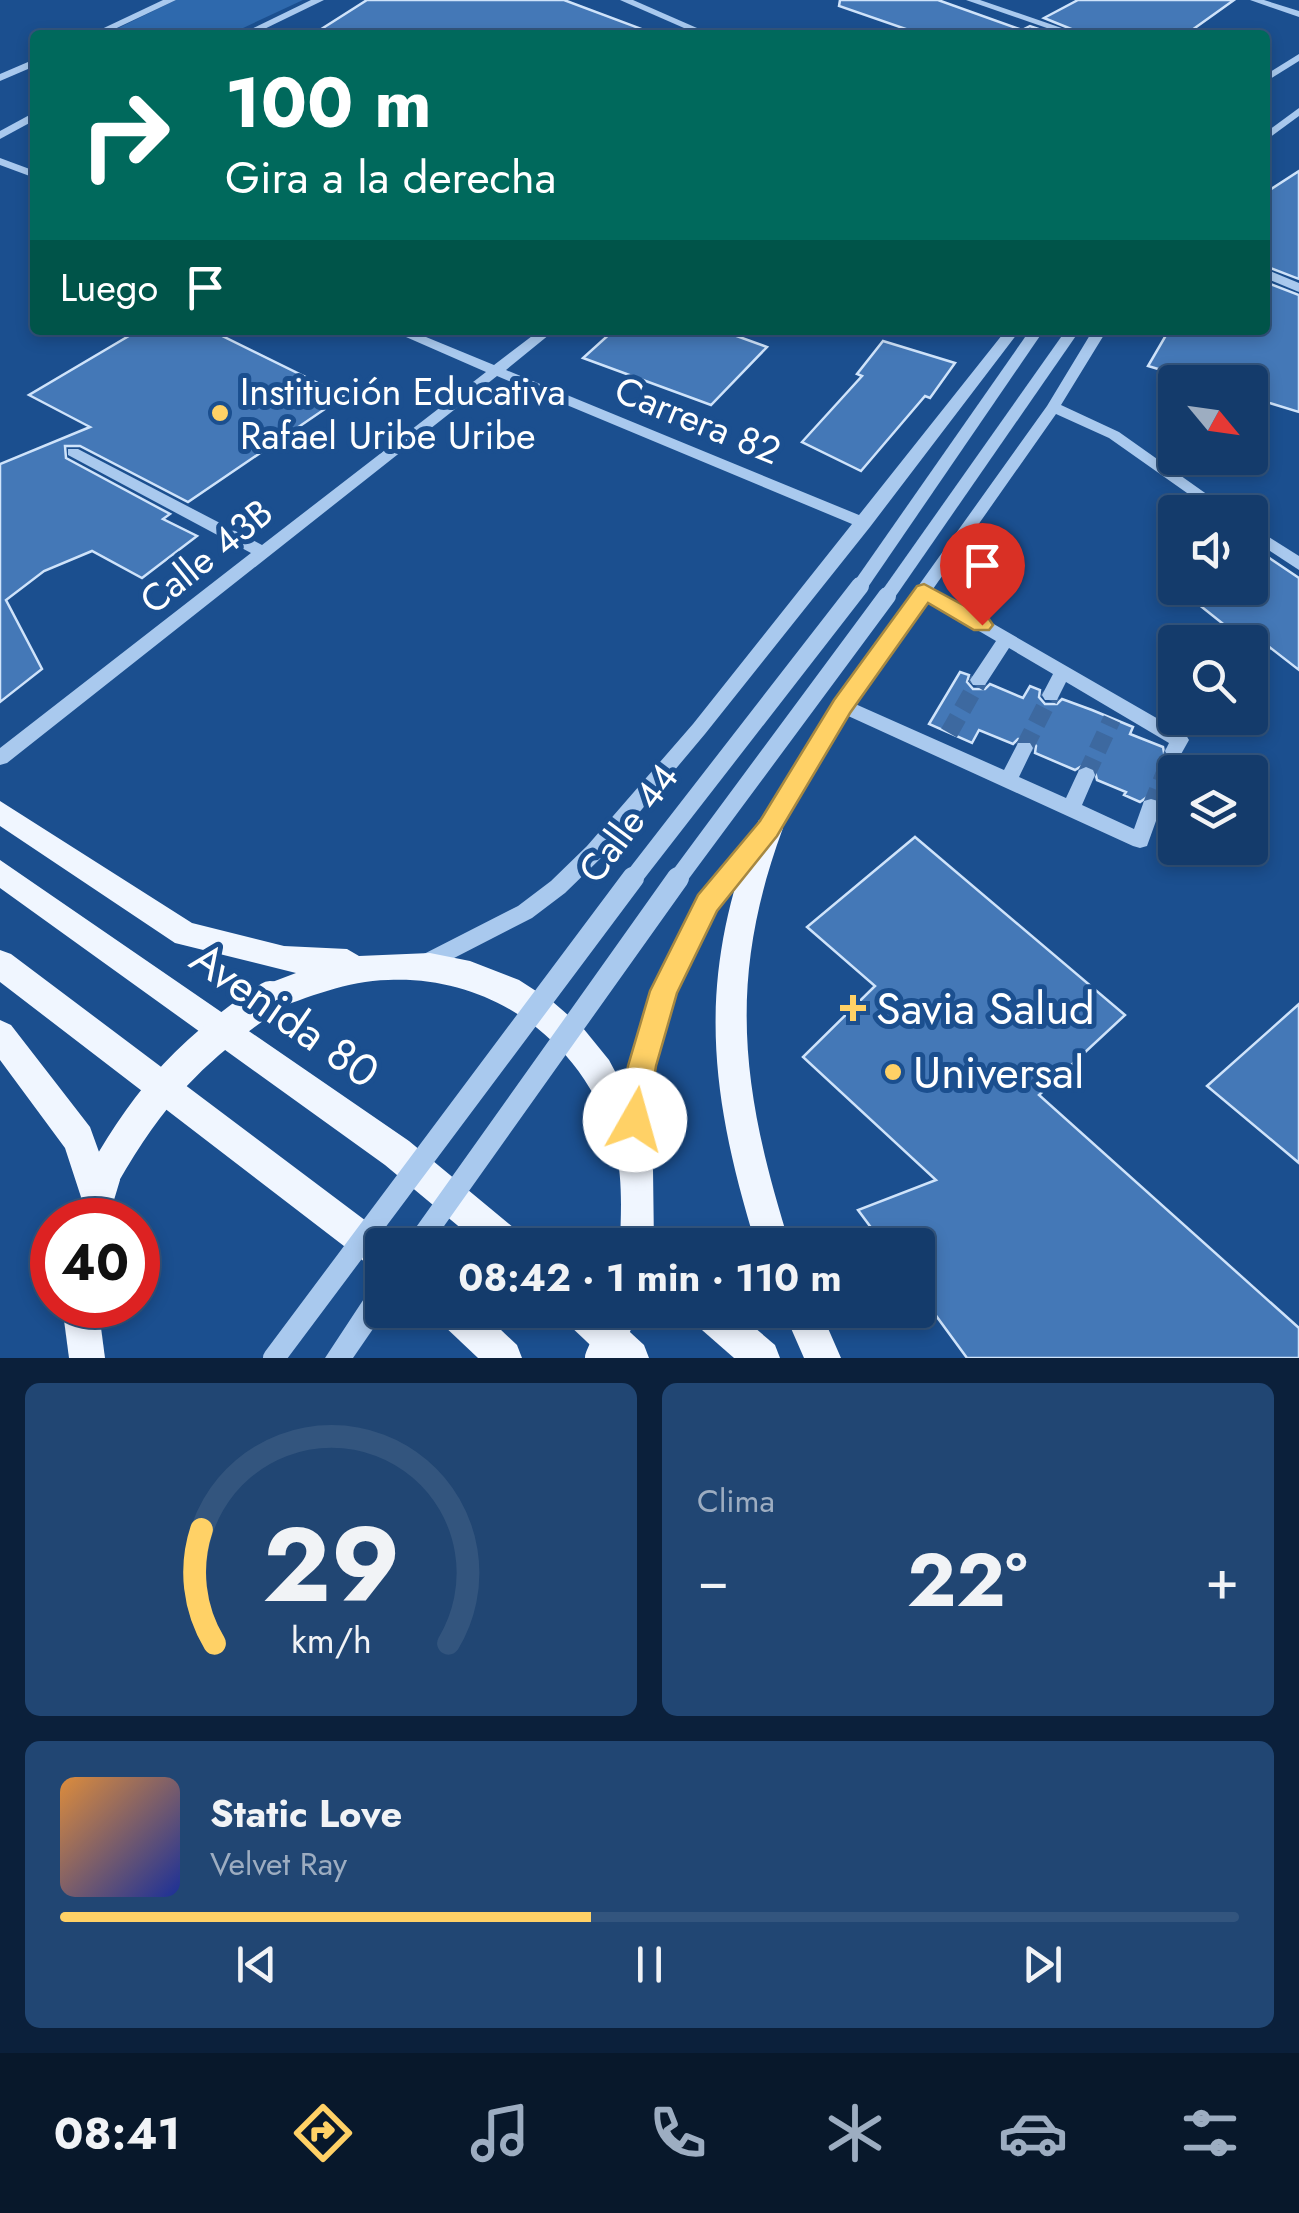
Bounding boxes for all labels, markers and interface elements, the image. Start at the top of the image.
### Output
text: 100 m [225,52,432,153]
icon: right [60,70,190,200]
text: Gira a la derecha [225,145,556,210]
text: Luego [60,260,158,315]
icon: arrive [178,260,233,315]
street label: Carrera 82 [607,362,789,478]
place label: Institución Educativa Rafael Uribe Uribe [240,364,566,463]
north arrow [1158,365,1268,475]
map controls [1158,365,1268,865]
marker: Institución Educativa Rafael Uribe Uribe [209,402,231,424]
street label: Calle 43B [128,485,284,627]
button: sound [1158,495,1268,605]
pin [940,523,1025,626]
icon: arrive [955,538,1010,593]
button: search [1158,625,1268,735]
street label: Calle 44 [565,752,691,894]
button: layers [1158,755,1268,865]
street label: Avenida 80 [177,926,393,1104]
place label: Savia Salud [876,976,1095,1041]
marker: Savia Salud [840,995,866,1021]
place label: Universal [913,1040,1084,1105]
marker: Universal [882,1061,904,1083]
position arrow [583,1068,687,1172]
speed limit sign: 40 [30,1198,160,1328]
text: 08:42 · 1 min · 110 m [458,1250,842,1305]
text: Clima [697,1478,775,1524]
text: 29 [262,1490,400,1640]
text: 22° [907,1526,1028,1634]
text: − [697,1540,729,1620]
text: + [1205,1540,1239,1620]
text: km/h [291,1615,371,1666]
text: Static Love [210,1786,402,1841]
text: Velvet Ray [210,1841,347,1887]
icon: previous [229,1937,284,1992]
icon: pause [622,1937,677,1992]
icon: next [1015,1937,1070,1992]
icon: directions [288,2098,358,2168]
icon: music [465,2098,535,2168]
icon: phone [643,2098,713,2168]
icon: climate [820,2098,890,2168]
icon: car [998,2098,1068,2168]
icon: filters [1175,2098,1245,2168]
text: 08:41 [54,2101,181,2166]

